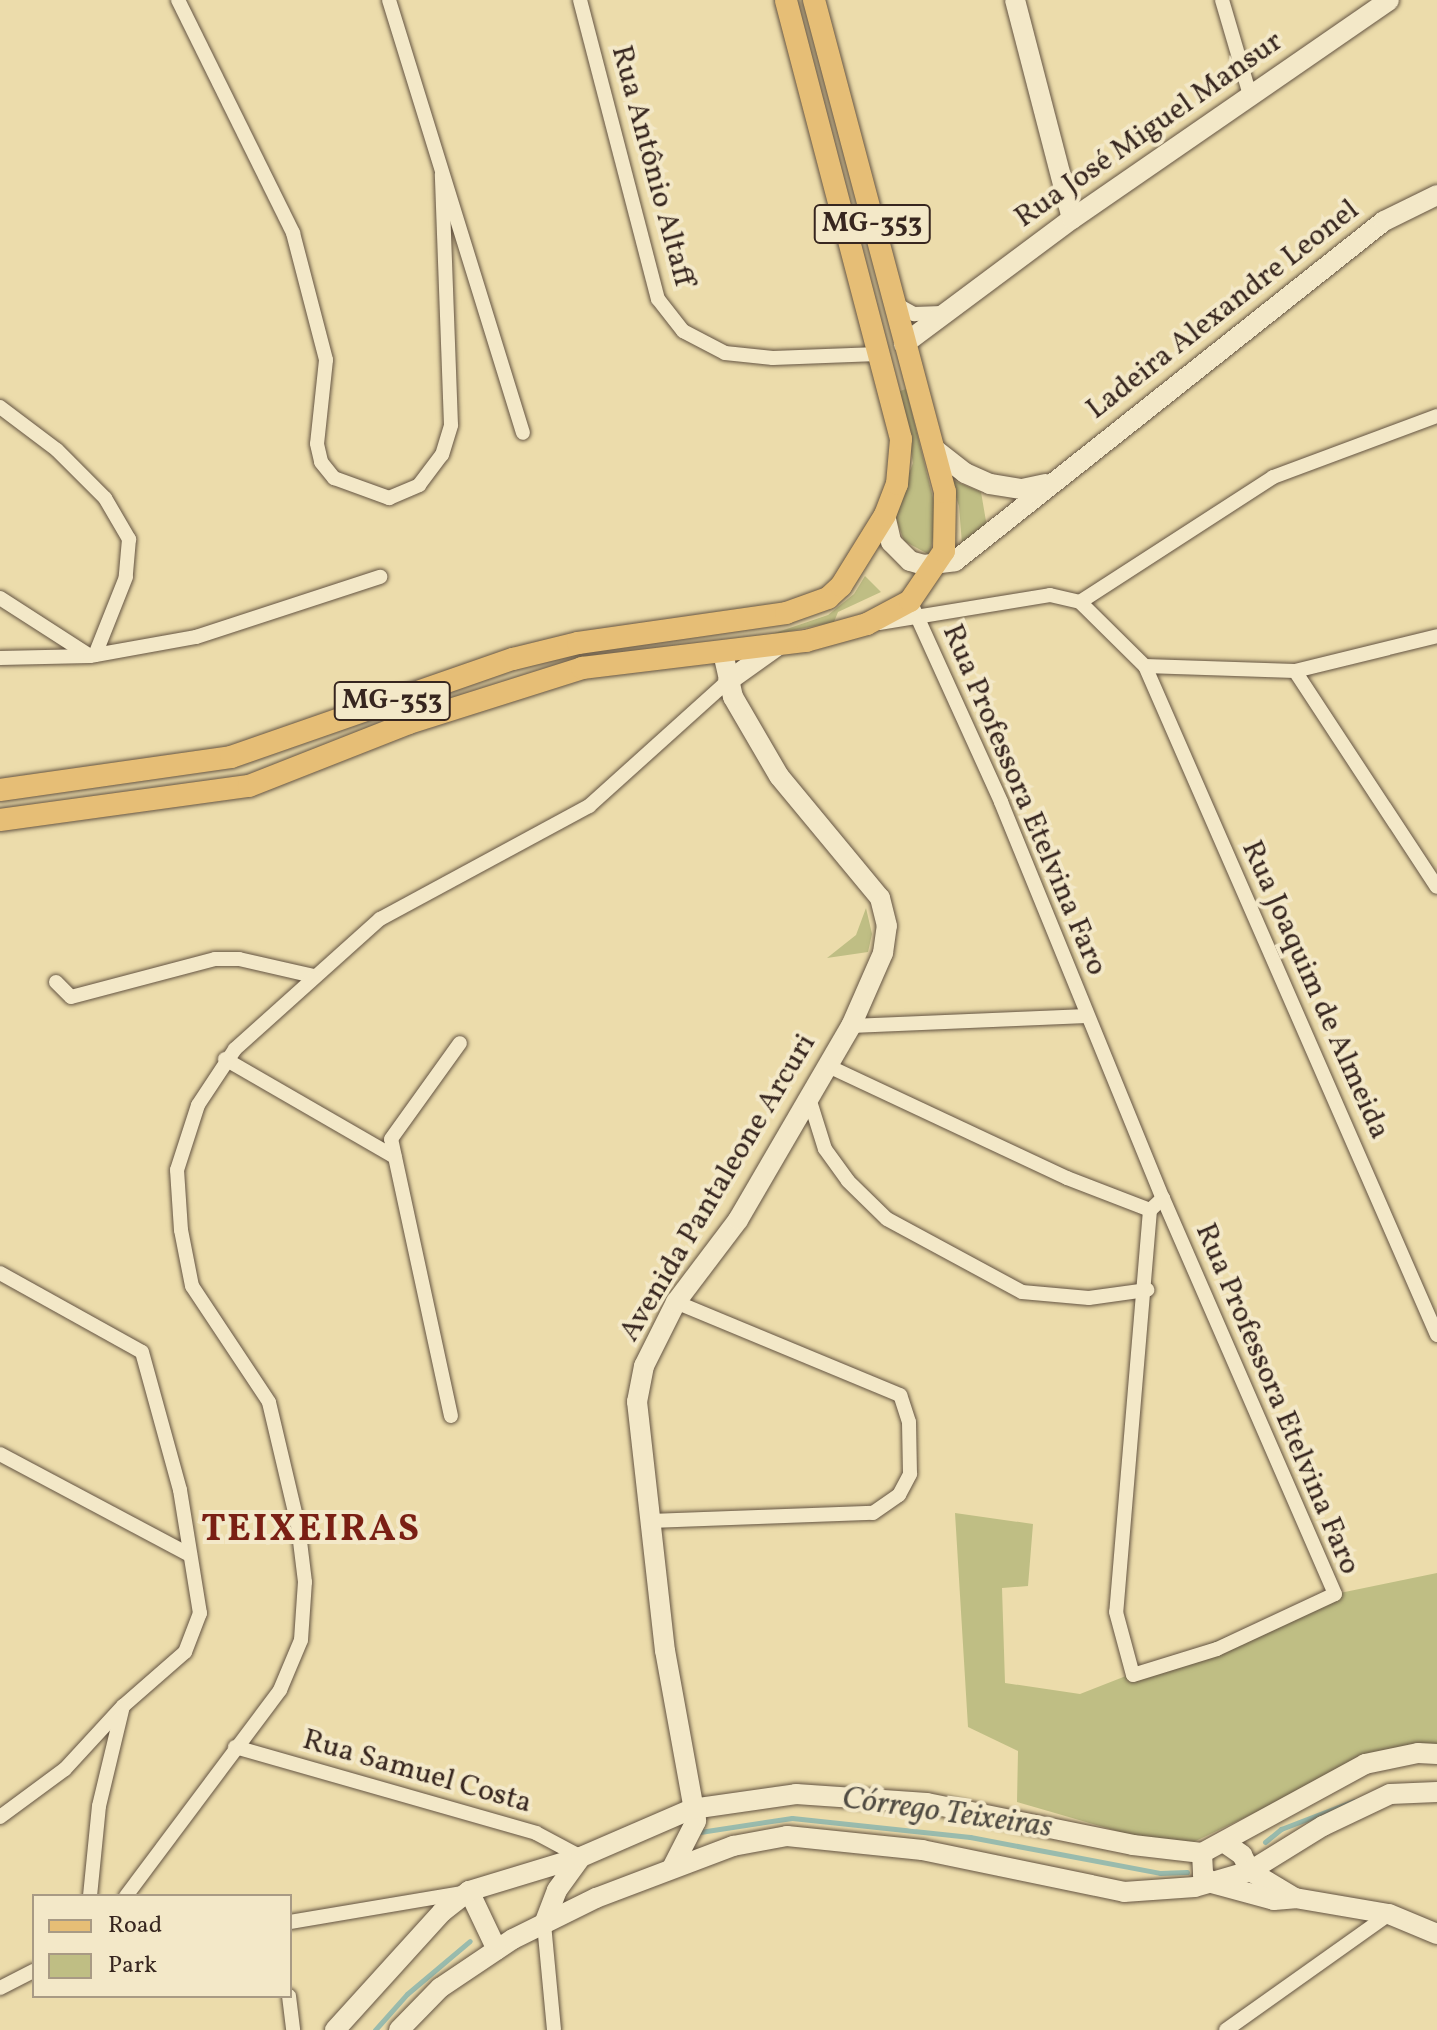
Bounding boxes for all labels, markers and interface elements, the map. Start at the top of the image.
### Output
street label: Rua José Miguel Mansur [1008,24,1290,236]
street label: Rua Antônio Altaff [603,42,701,290]
street label: Ladeira Alexandre Leonel [1080,192,1366,428]
road number: MG-353 [812,200,932,248]
street label: Rua Professora Etelvina Faro [934,619,1114,981]
road number: MG-353 [332,677,452,725]
street label: Rua Joaquim de Almeida [1233,835,1397,1145]
street label: Avenida Pantaleone Arcuri [612,1028,824,1348]
street label: Rua Professora Etelvina Faro [1187,1218,1367,1580]
district label: TEIXEIRAS [201,1508,421,1554]
street label: Rua Samuel Costa [298,1722,536,1822]
water label: Córrego Teixeiras [839,1780,1055,1848]
legend [32,1894,292,1998]
text: Road [108,1909,162,1943]
text: Park [108,1949,157,1983]

